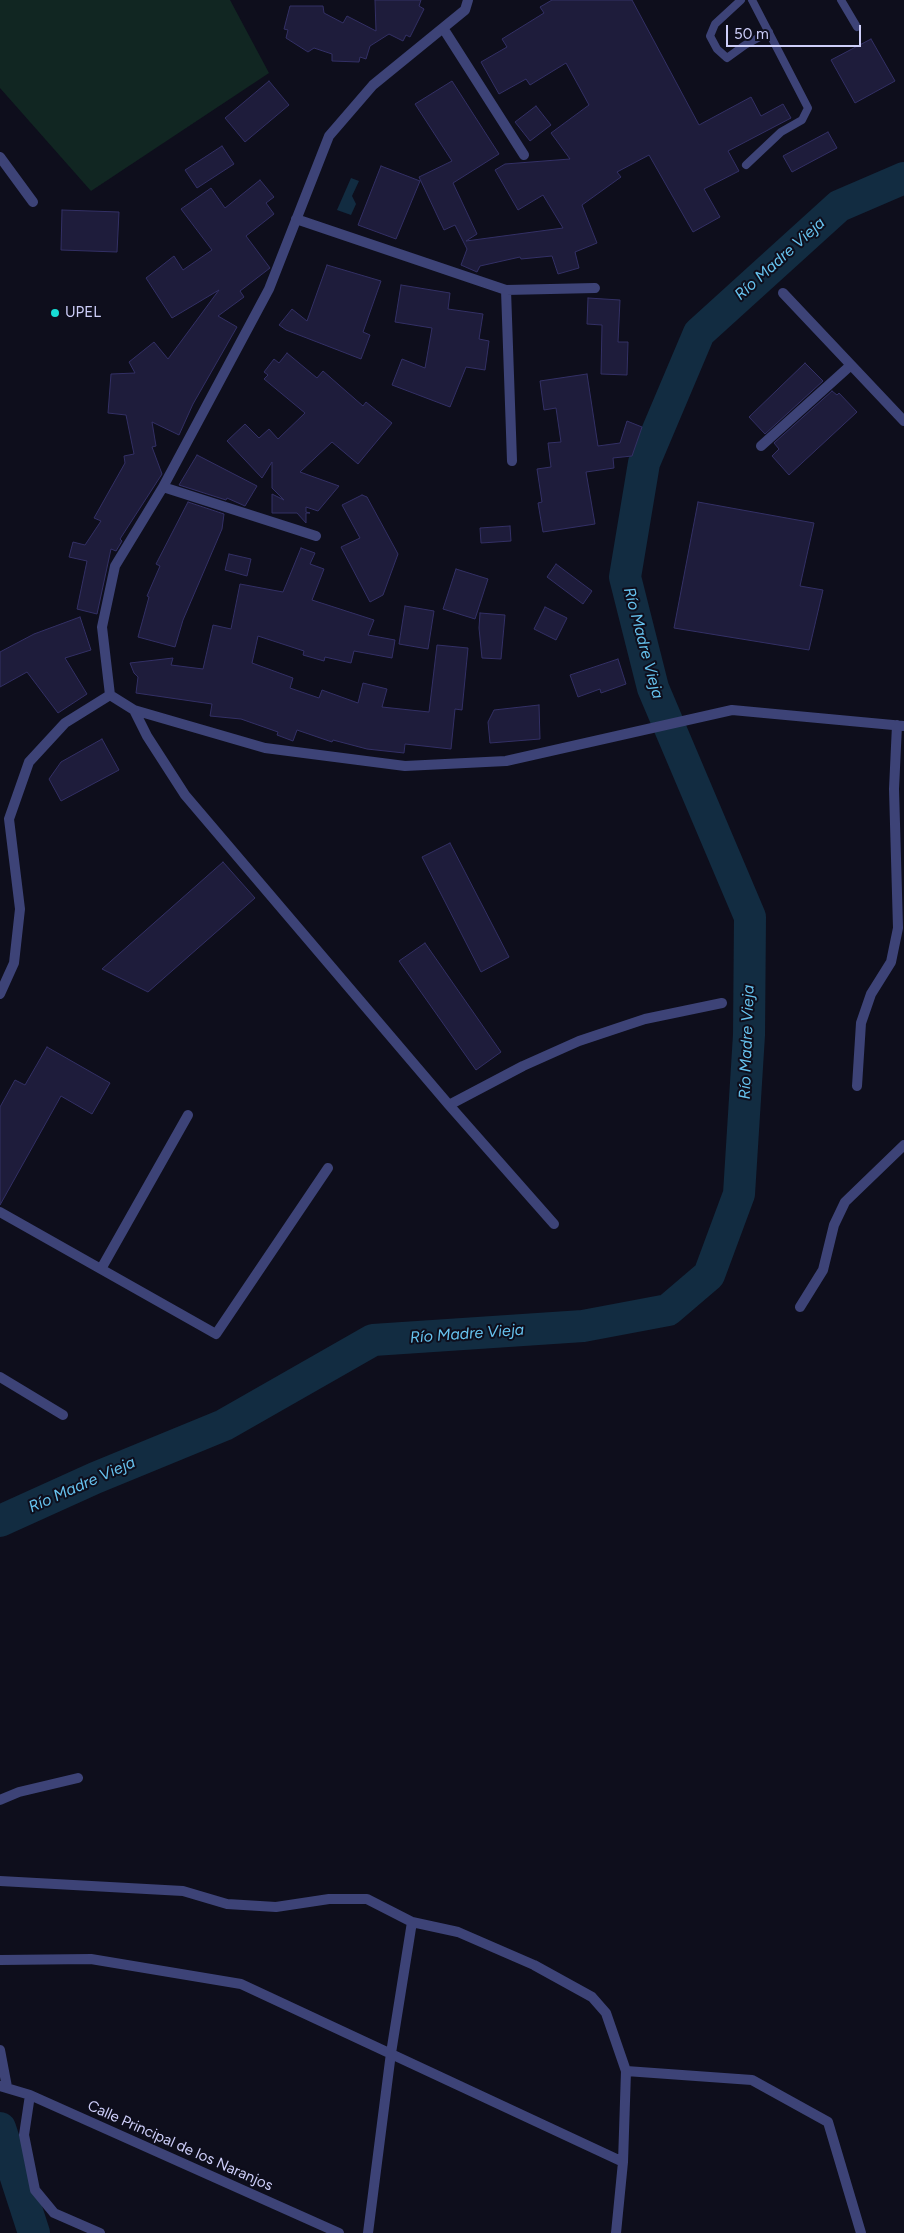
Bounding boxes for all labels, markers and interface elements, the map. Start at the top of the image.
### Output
scale bar [729,15,864,47]
text: 50 m [734,25,769,43]
water label: Río Madre Vieja [731,214,829,304]
place label: UPEL [65,304,101,322]
marker: UPEL [49,307,61,319]
water label: Río Madre Vieja [619,585,667,701]
water label: Río Madre Vieja [735,984,759,1100]
water label: Río Madre Vieja [409,1320,525,1348]
water label: Río Madre Vieja [26,1453,138,1517]
street label: Calle Principal de los Naranjos [84,2097,276,2195]

